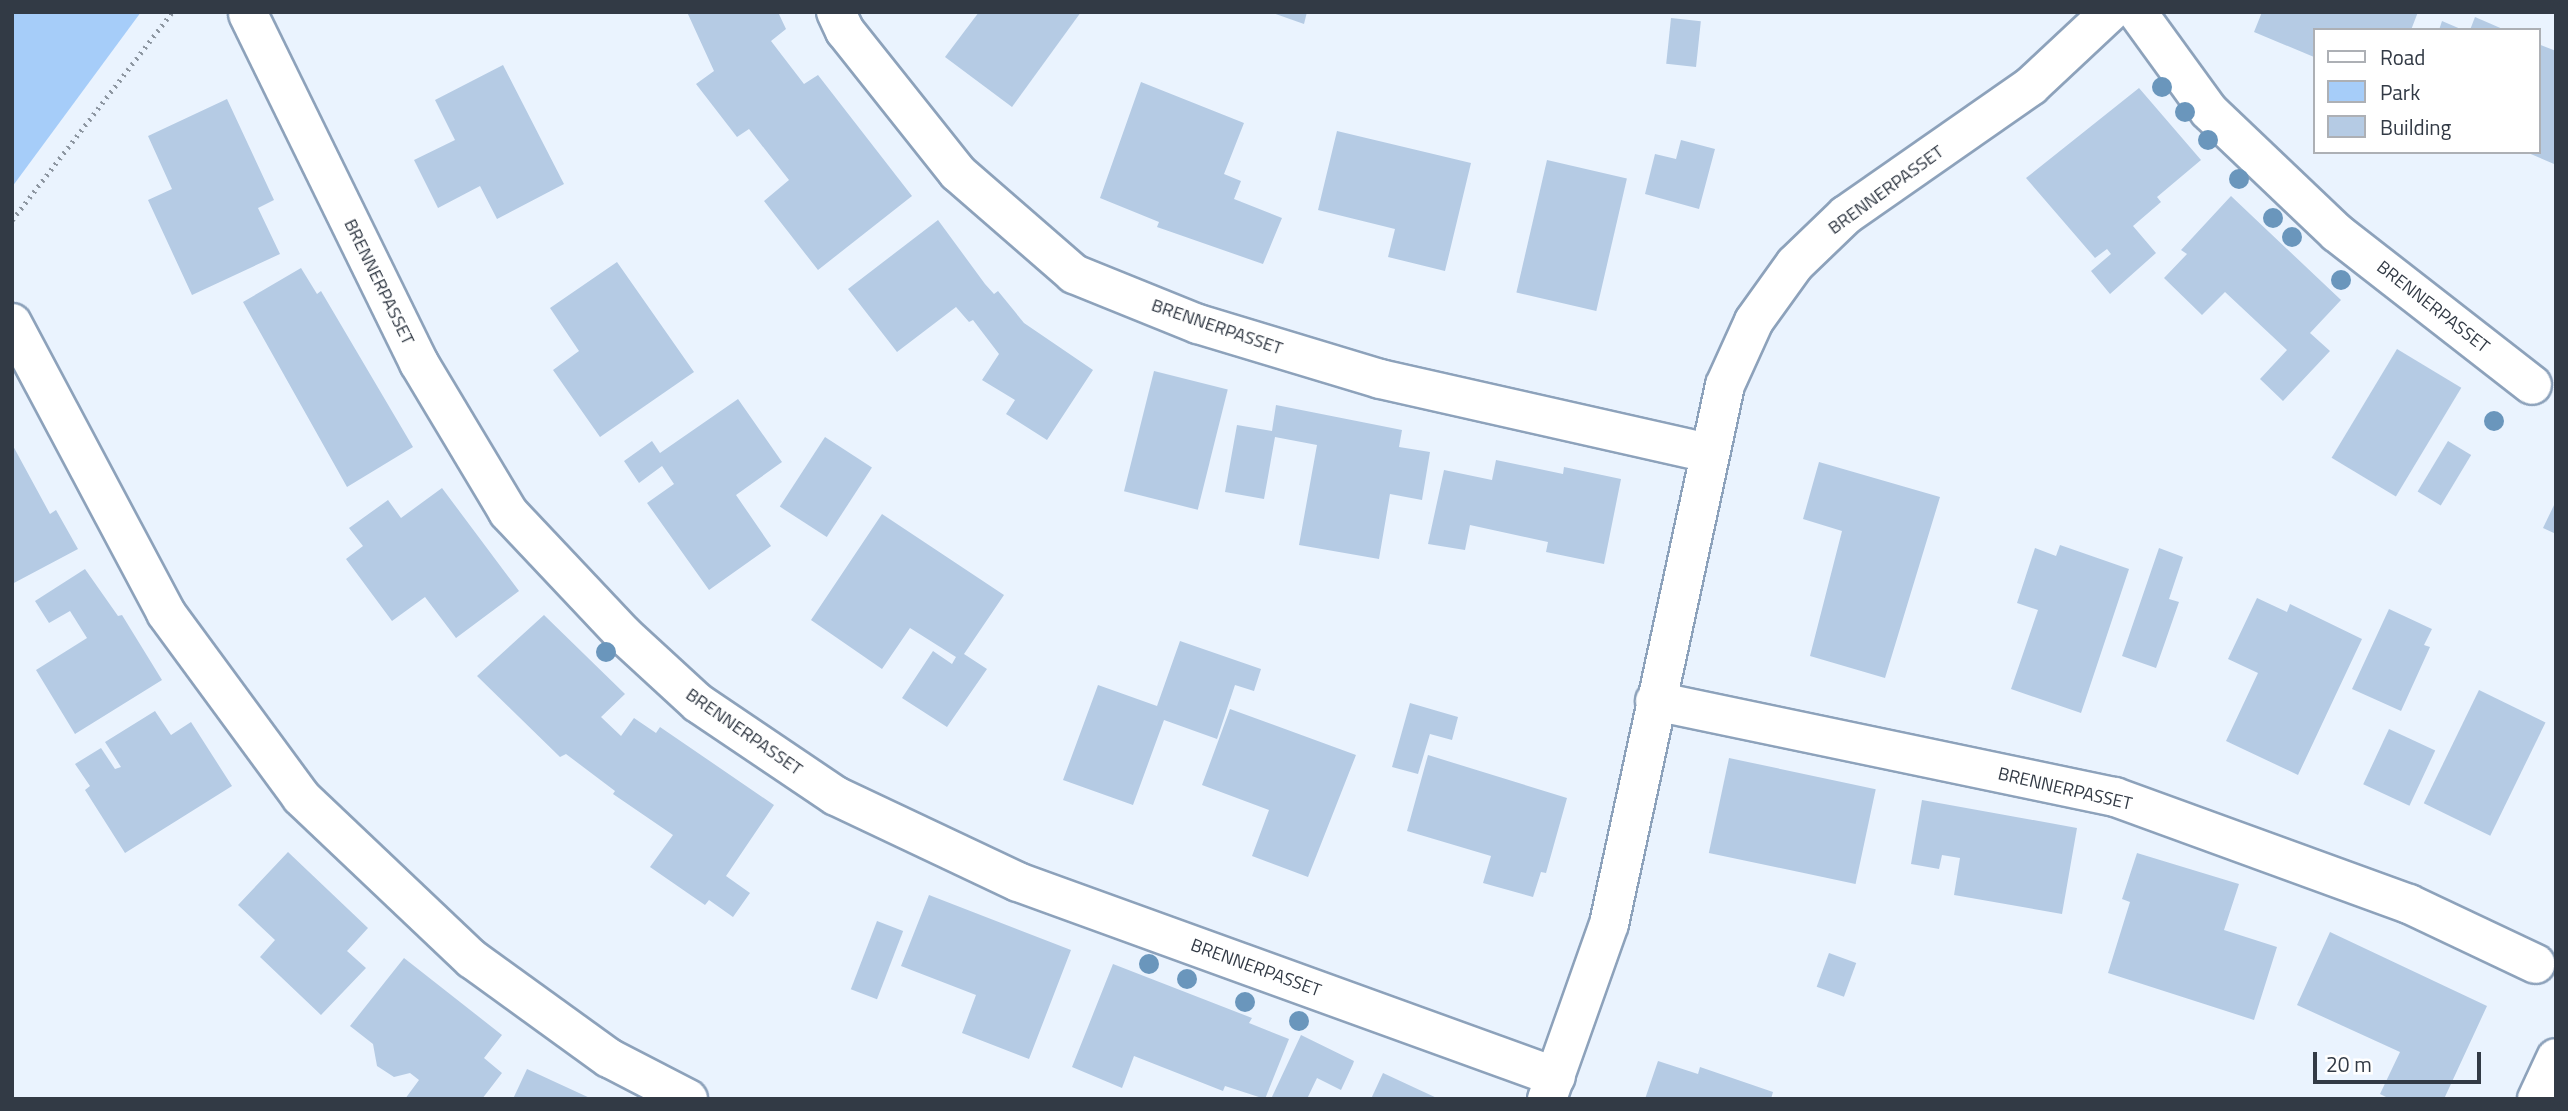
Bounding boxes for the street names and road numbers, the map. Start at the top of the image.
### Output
street label: BRENNERPASSET [1824,141,1948,239]
street label: BRENNERPASSET [339,216,419,348]
street label: BRENNERPASSET [2372,256,2494,358]
street label: BRENNERPASSET [1149,294,1285,360]
street label: BRENNERPASSET [682,684,806,780]
street label: BRENNERPASSET [1996,763,2134,815]
street label: BRENNERPASSET [1188,934,1324,1002]

